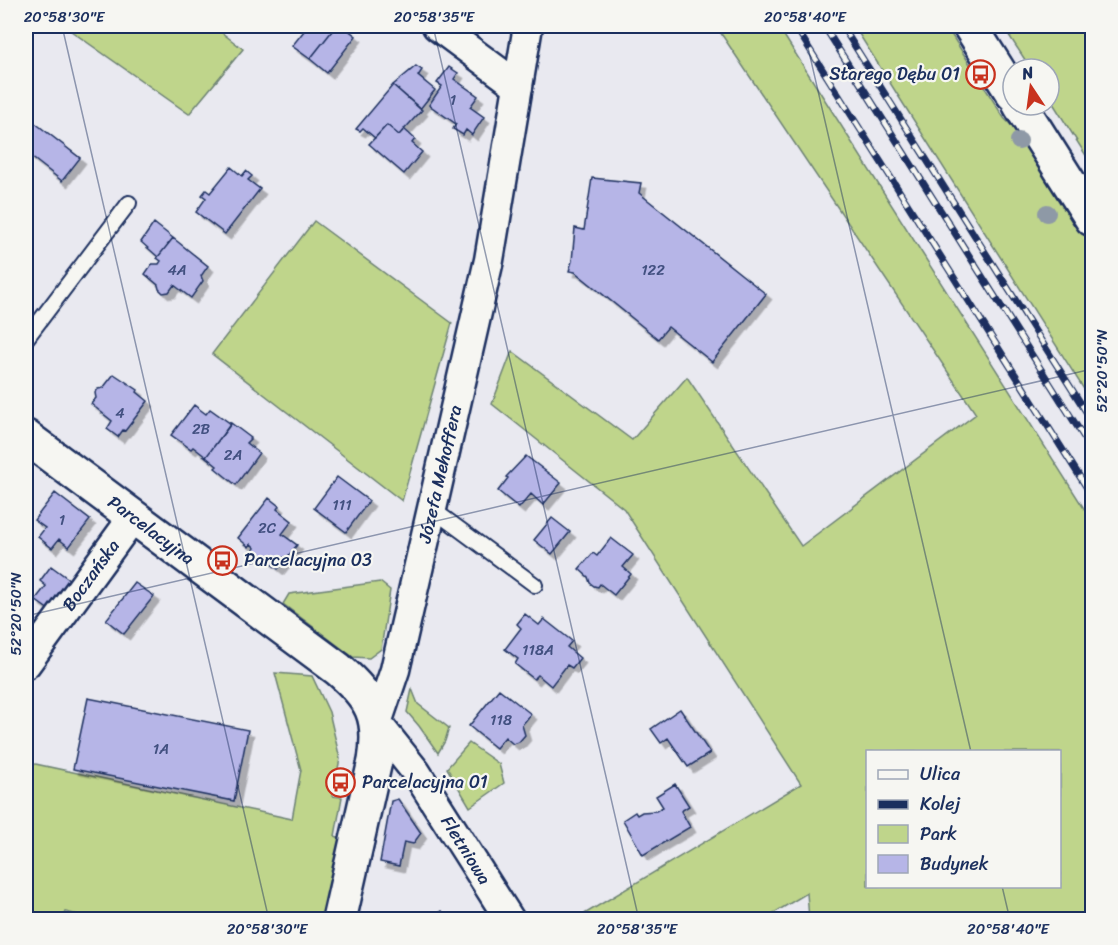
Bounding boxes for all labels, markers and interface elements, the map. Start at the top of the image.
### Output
text: 20°58'30"E [24,4,106,30]
text: 20°58'35"E [394,4,476,30]
text: 20°58'40"E [764,4,848,30]
north arrow [1001,57,1061,117]
text: N [1018,57,1037,88]
place label: Starego Dębu 01 [829,58,960,90]
bus stop icon: Starego Dębu 01 [965,58,997,90]
house number: 1 [450,87,456,113]
house number: 4A [167,257,187,283]
house number: 122 [641,257,665,283]
text: 52°20'50"N [1089,329,1115,413]
house number: 4 [115,400,125,426]
street label: Józefa Mehoffera [408,402,471,547]
house number: 2B [192,416,211,442]
house number: 2A [224,442,242,468]
street label: Parcelacyjna [101,487,202,573]
house number: 111 [332,492,352,518]
house number: 1 [59,507,65,533]
house number: 2C [258,515,277,541]
street label: Boczańska [54,532,128,618]
bus stop icon: Parcelacyjna 03 [207,544,239,576]
place label: Parcelacyjna 03 [244,544,372,576]
text: 52°20'50"N [3,572,29,656]
house number: 118A [522,637,554,663]
house number: 118 [490,707,512,733]
house number: 1A [153,736,169,762]
legend [866,750,1061,888]
text: Ulica [920,758,961,790]
bus stop icon: Parcelacyjna 01 [325,766,357,798]
place label: Parcelacyjna 01 [362,766,488,798]
text: Kolej [920,788,960,820]
street label: Fletniowa [432,809,500,891]
text: Park [920,818,957,850]
text: Budynek [920,848,989,880]
text: 20°58'30"E [227,916,309,942]
text: 20°58'35"E [597,916,679,942]
text: 20°58'40"E [967,916,1051,942]

